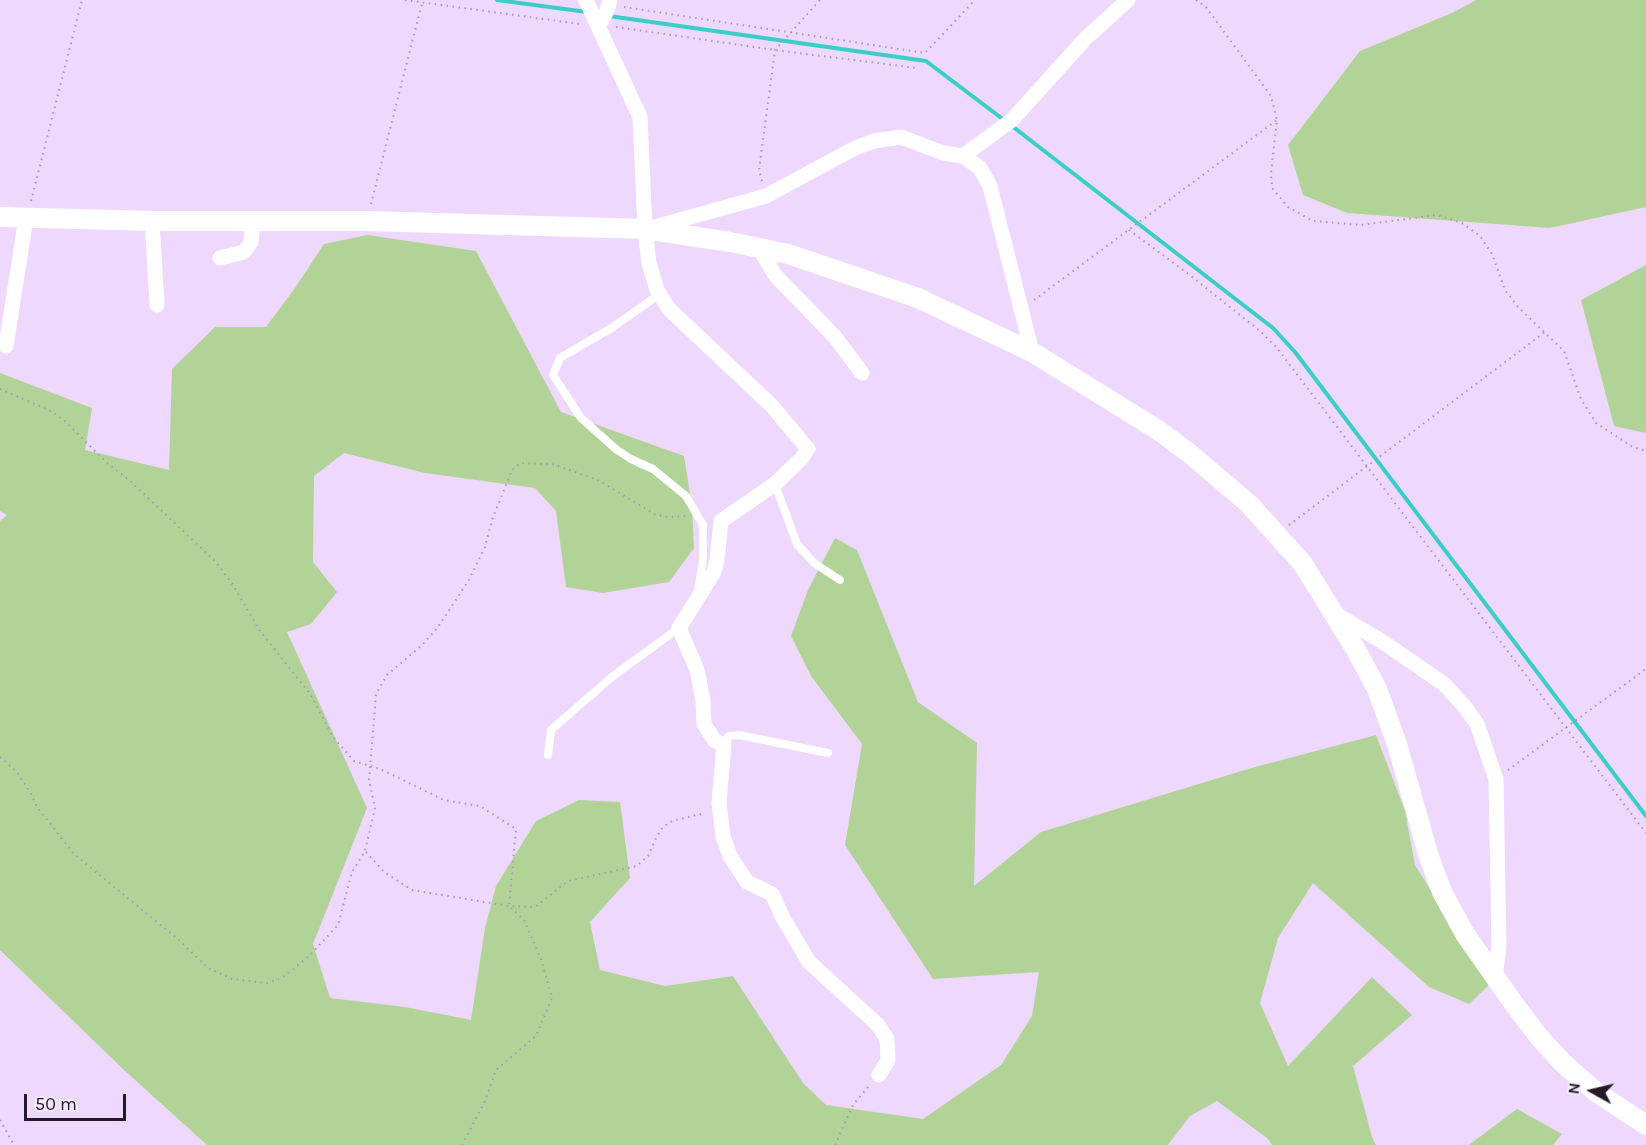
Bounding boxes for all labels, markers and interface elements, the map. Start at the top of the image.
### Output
north arrow [1562,1061,1622,1121]
text: N [1563,1081,1584,1095]
scale bar [27,1082,129,1120]
text: 50 m [35,1093,77,1115]

